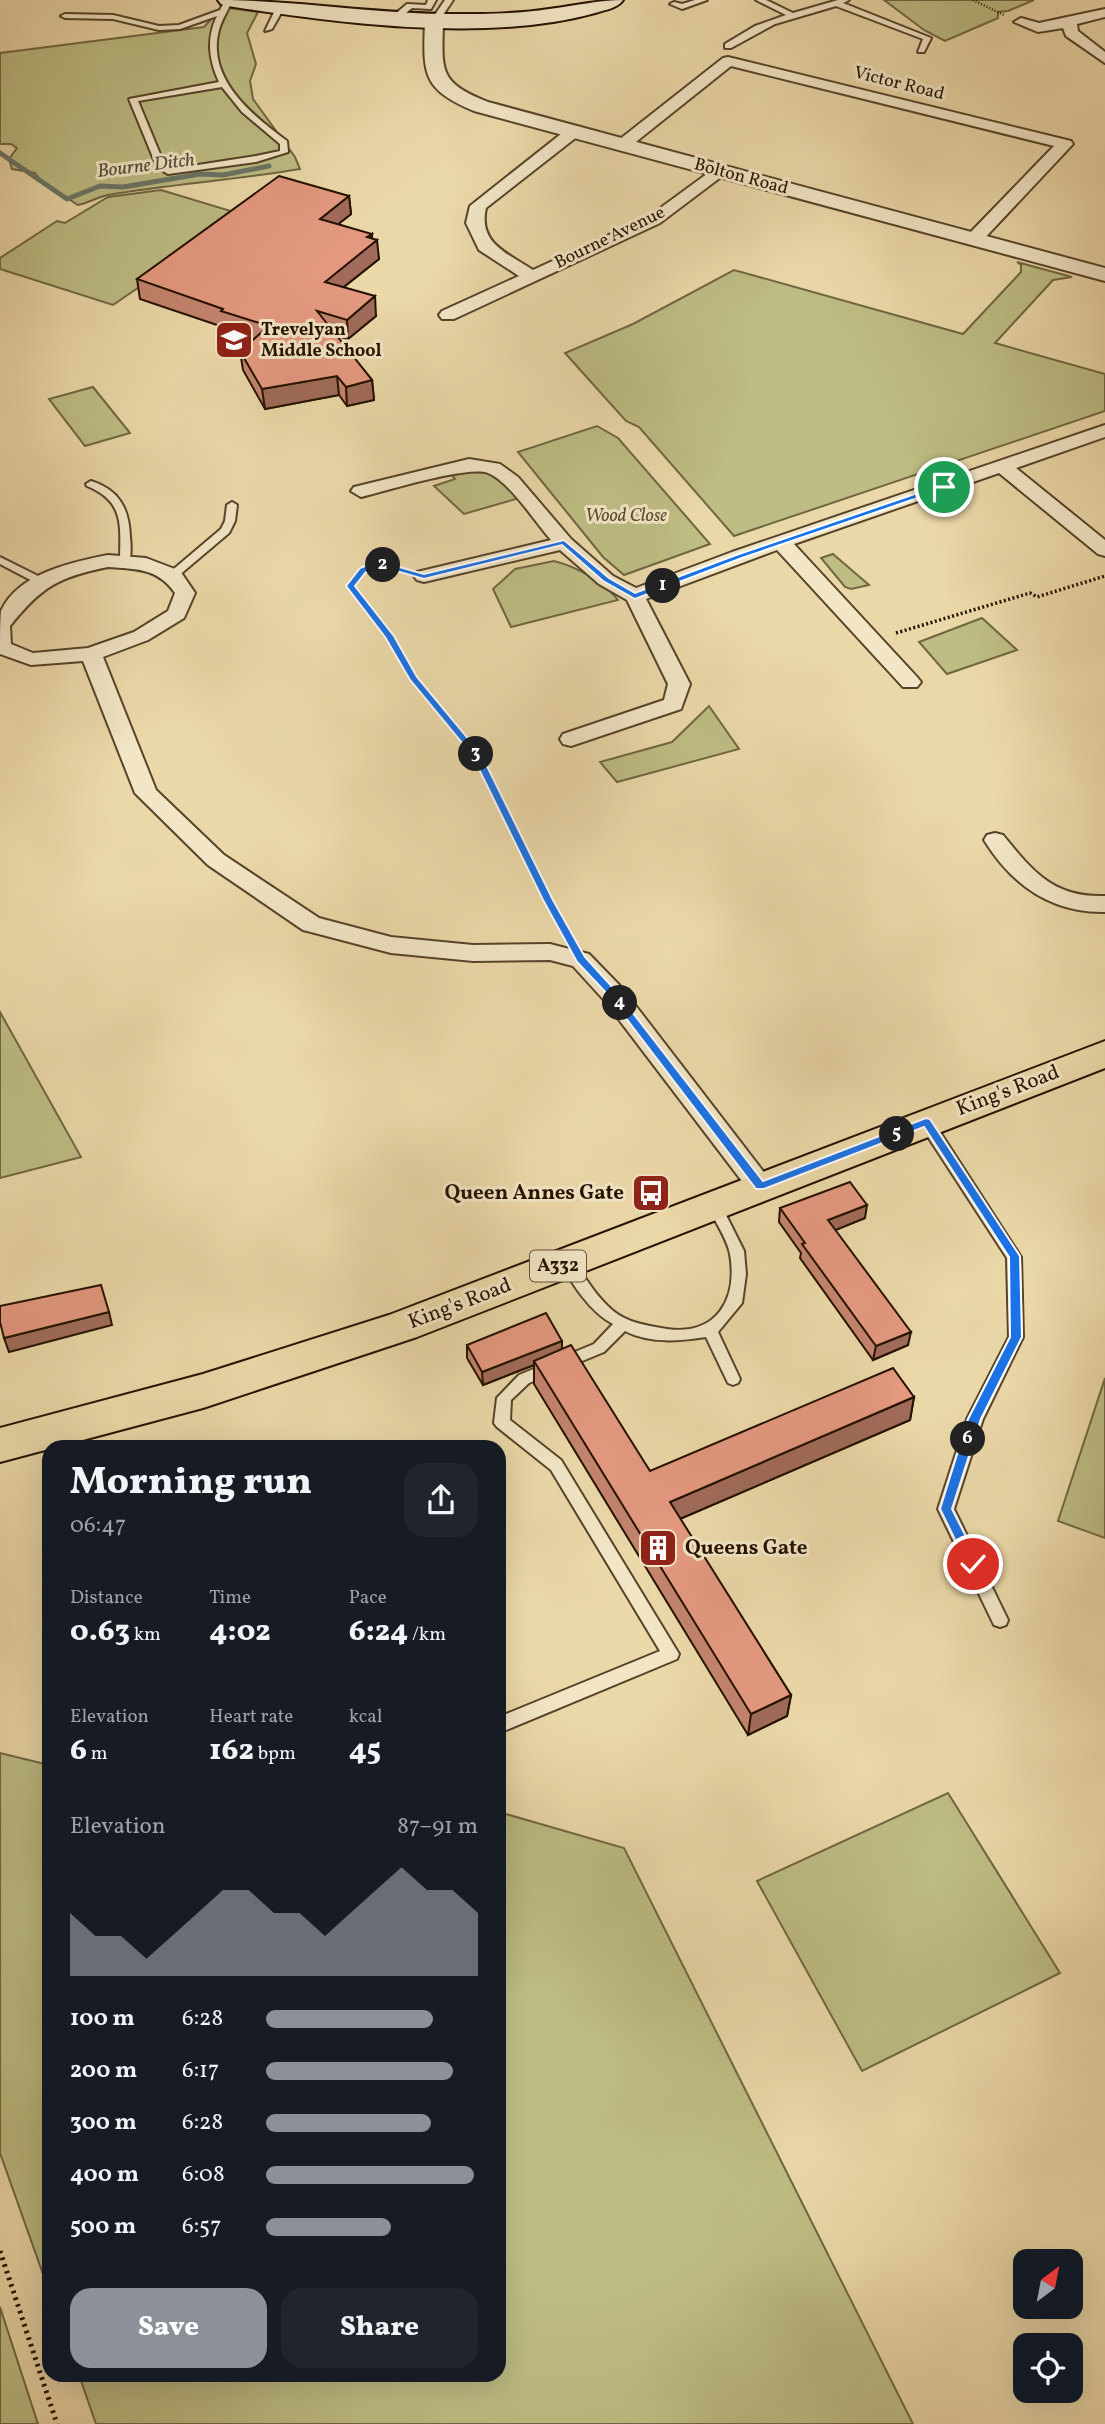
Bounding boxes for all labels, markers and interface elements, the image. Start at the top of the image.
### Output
street label: Victor Road [851,61,947,107]
water label: Bourne Ditch [96,147,196,185]
street label: Bolton Road [691,152,791,202]
street label: Bourne Avenue [550,200,670,276]
place label: Trevelyan Middle School [261,318,382,364]
school or university icon: Trevelyan Middle School [213,319,255,361]
pin [914,457,974,517]
icon: arrive [925,468,963,506]
park label: Wood Close [585,504,667,529]
pin: 2 [366,548,400,582]
text: 2 [378,551,387,577]
pin: 1 [646,568,680,604]
text: 1 [659,572,666,598]
pin: 3 [458,736,494,772]
text: 3 [471,740,480,766]
pin: 4 [602,986,638,1020]
text: 4 [614,989,625,1015]
street label: King's Road [952,1058,1064,1124]
pin: 5 [880,1116,914,1152]
text: 5 [892,1120,901,1146]
bus stop icon: Queen Annes Gate [630,1172,672,1214]
place label: Queen Annes Gate [444,1179,624,1208]
road number: A332 [530,1250,586,1282]
street label: King's Road [404,1271,516,1337]
pin: 6 [950,1422,986,1456]
text: 6 [962,1425,973,1451]
text: Morning run [70,1457,312,1510]
button: share [404,1463,478,1537]
text: 06:47 [70,1510,126,1542]
building icon: Queens Gate [637,1527,679,1569]
place label: Queens Gate [685,1534,807,1563]
pin [943,1534,1003,1594]
icon: check [954,1545,992,1583]
text: Distance [70,1585,143,1611]
text: Time [209,1585,251,1611]
text: Pace [349,1585,387,1611]
text: 0.63 [70,1611,130,1653]
text: 4:02 [209,1611,271,1653]
text: 6:24 [349,1611,408,1653]
text: km [130,1622,161,1648]
text: /km [408,1622,446,1648]
text: Elevation [70,1704,149,1730]
text: Heart rate [209,1704,293,1730]
text: kcal [349,1704,382,1730]
text: 6 [70,1730,87,1772]
text: 162 [209,1730,254,1772]
text: 45 [349,1730,381,1772]
text: m [87,1741,108,1767]
text: bpm [254,1741,296,1767]
text: Elevation [70,1811,166,1843]
text: 87–91 m [397,1811,478,1843]
text: 100 m [70,2003,135,2035]
text: 6:28 [182,2003,223,2035]
text: 200 m [70,2055,137,2087]
text: 6:17 [182,2055,219,2087]
text: 300 m [70,2107,137,2139]
text: 6:28 [182,2107,223,2139]
text: 400 m [70,2159,139,2191]
text: 6:08 [182,2159,225,2191]
text: 500 m [70,2211,136,2243]
text: 6:57 [182,2211,221,2243]
north arrow [1013,2249,1083,2319]
map controls [1013,2249,1083,2403]
button: Save [70,2288,267,2368]
button: Share [281,2288,478,2368]
button: locate [1013,2333,1083,2403]

